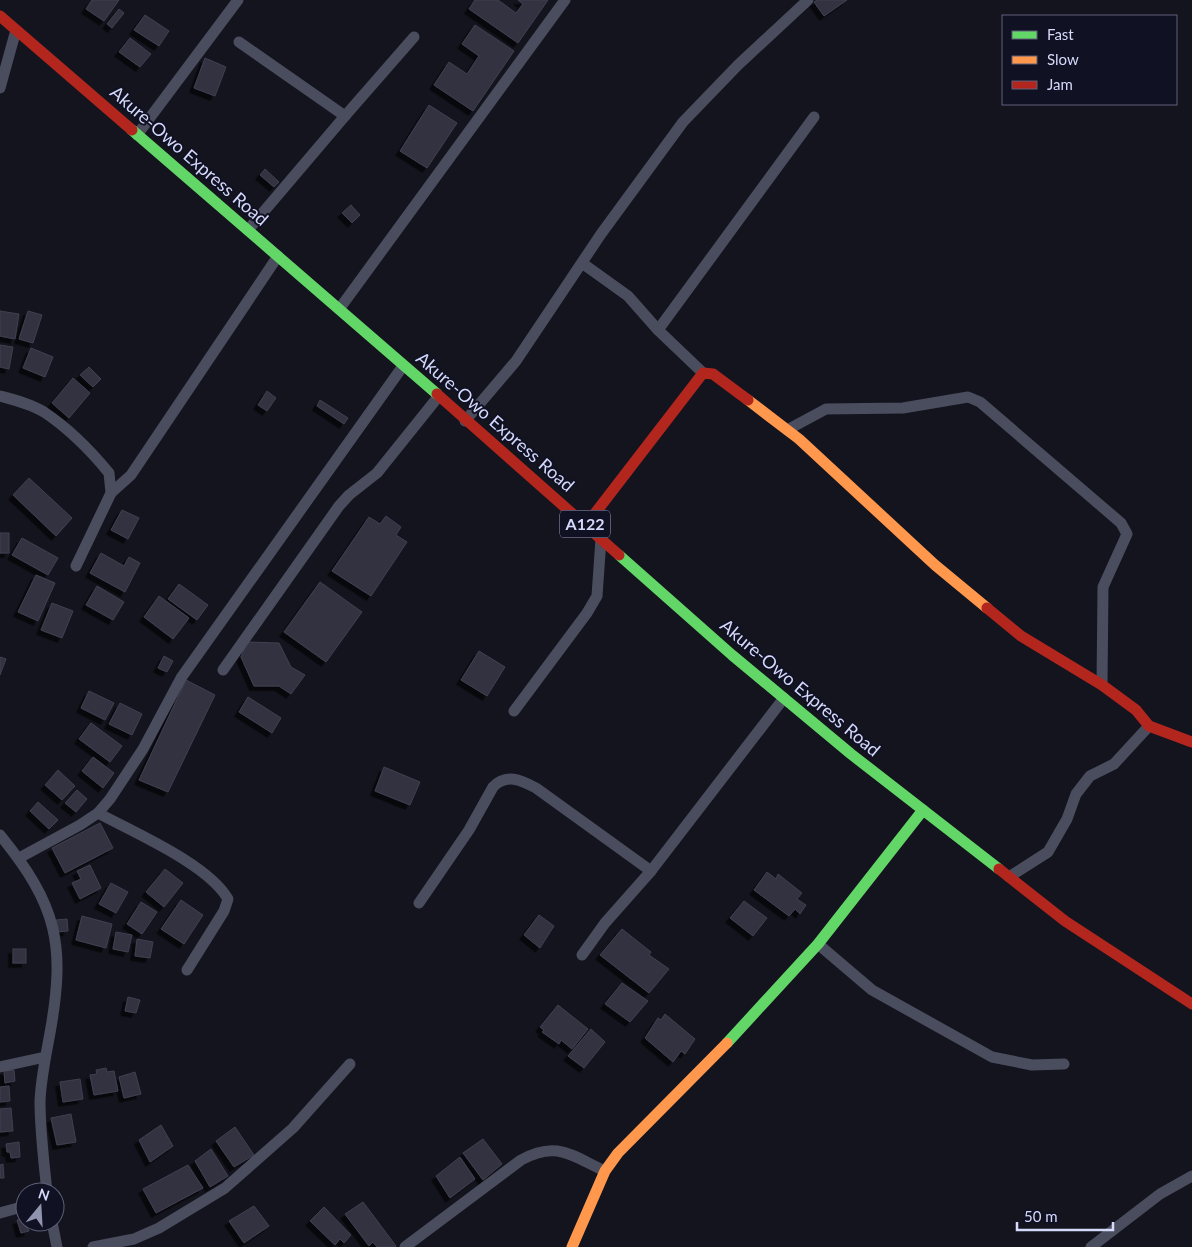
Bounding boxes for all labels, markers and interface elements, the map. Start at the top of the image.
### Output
legend [1002,15,1177,105]
text: Fast [1047,25,1074,43]
text: Slow [1047,50,1079,68]
text: Jam [1047,75,1073,93]
street label: Akure-Owo Express Road [106,81,273,230]
street label: Akure-Owo Express Road [412,347,579,496]
road number: A122 [560,510,610,538]
street label: Akure-Owo Express Road [716,614,885,761]
north arrow [15,1182,65,1232]
text: N [36,1184,52,1204]
scale bar [1017,1200,1113,1232]
text: 50 m [1024,1207,1058,1225]

